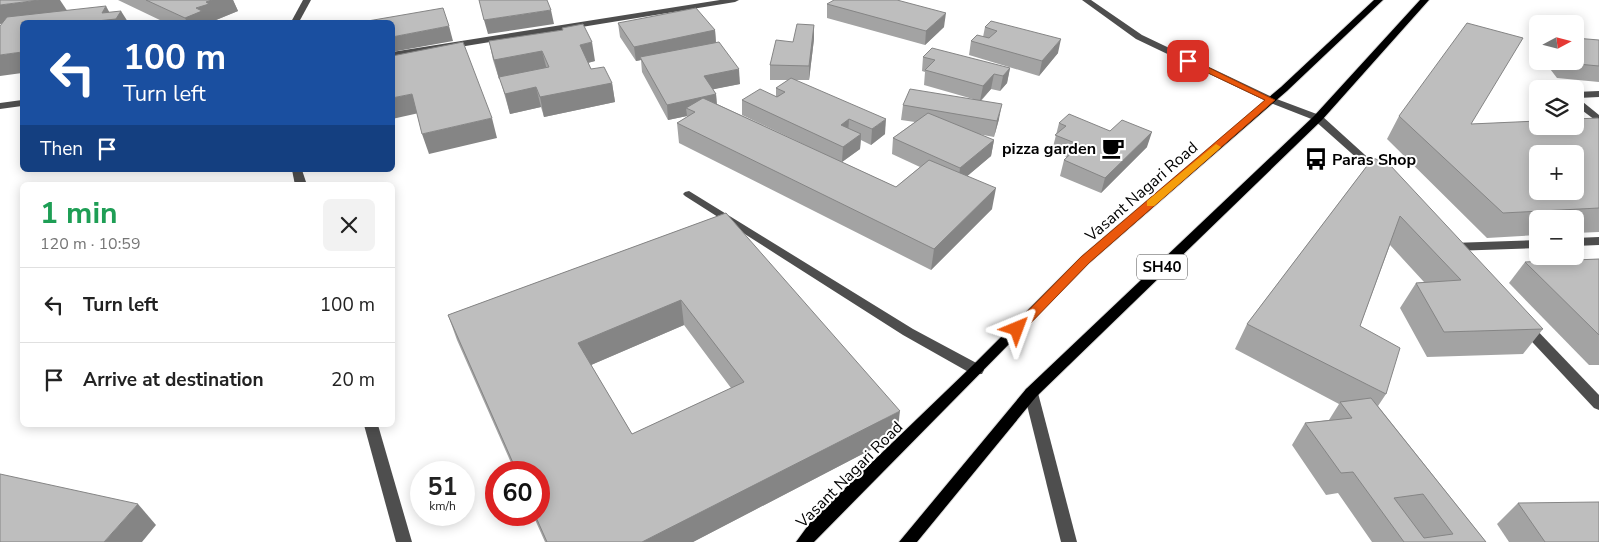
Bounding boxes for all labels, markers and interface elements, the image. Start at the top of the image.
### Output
north arrow [1529,15,1584,70]
map controls [1529,15,1584,265]
text: 100 m [123,34,226,81]
icon: left [40,40,105,105]
pin [1167,40,1209,82]
icon: arrive [1174,47,1202,75]
text: Turn left [123,79,206,109]
button: layers [1529,80,1584,135]
icon: arrive [93,135,121,163]
cafe icon: pizza garden [1100,135,1126,161]
text: Then [40,136,83,162]
street label: Vasant Nagari Road [1080,137,1203,247]
place label: pizza garden [1002,138,1096,160]
button: + [1529,145,1584,200]
bus stop icon: Paras Shop [1303,146,1329,172]
place label: Paras Shop [1332,149,1416,171]
text: 1 min [40,193,118,234]
button: close [323,199,375,251]
button: − [1529,210,1584,265]
text: 120 m · 10:59 [40,233,141,255]
road number: SH40 [1137,254,1187,280]
icon: left [40,291,68,319]
text: Turn left [83,292,158,318]
text: 100 m [320,292,375,318]
position arrow [990,302,1042,354]
icon: arrive [40,366,68,394]
text: Arrive at destination [83,367,264,393]
text: 20 m [331,367,375,393]
street label: Vasant Nagari Road [791,417,908,534]
speed limit sign: 60 [485,461,550,526]
text: 51 [427,470,458,504]
text: km/h [429,498,456,514]

